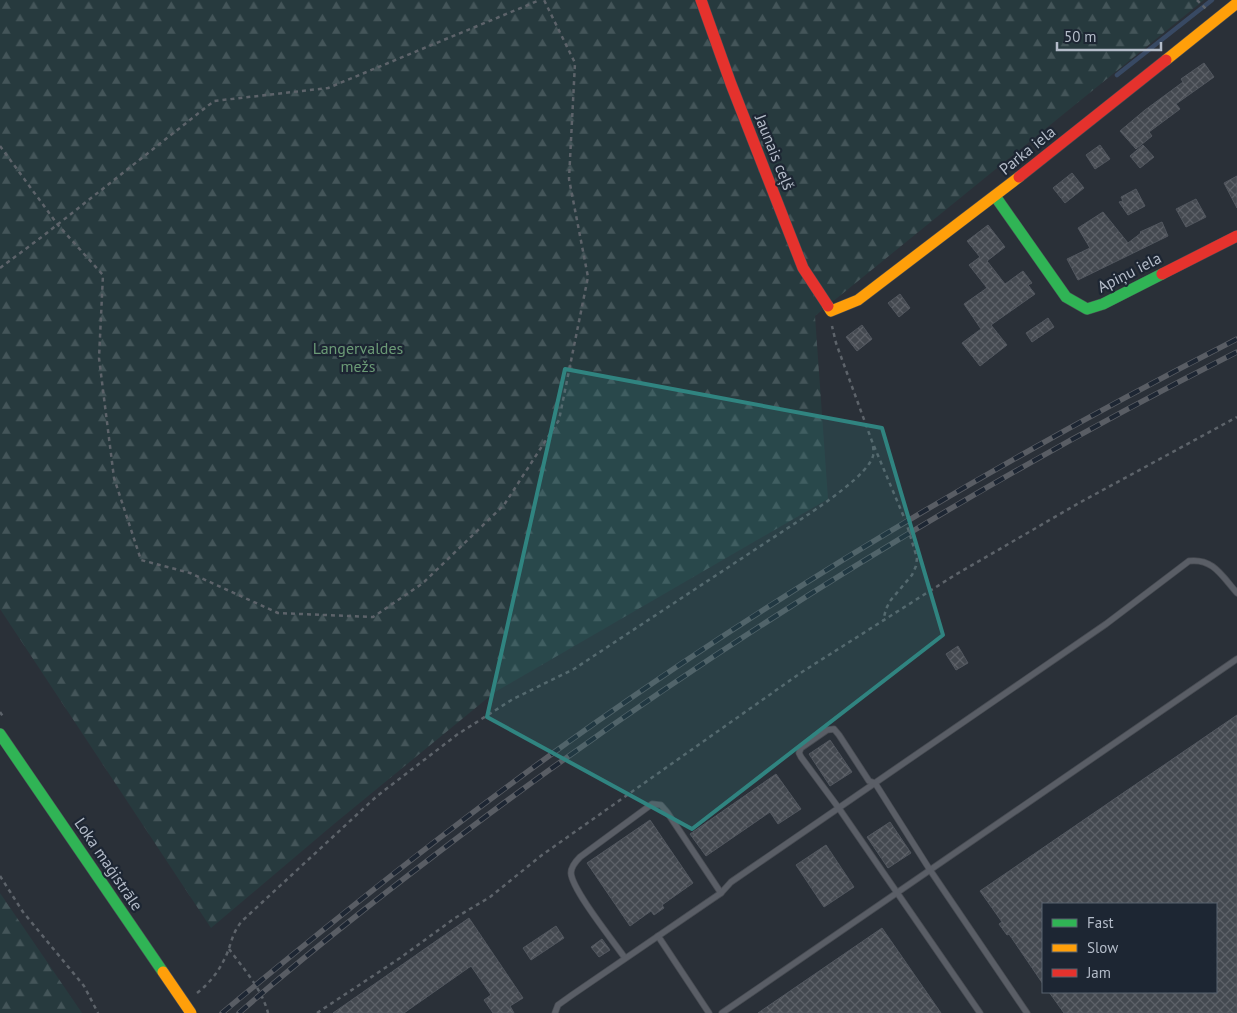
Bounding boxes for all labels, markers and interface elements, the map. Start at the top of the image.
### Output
scale bar [1057,20,1161,52]
text: 50 m [1064,27,1097,46]
street label: Jaunais ceļš [750,110,799,193]
street label: Parka iela [995,121,1059,179]
street label: Apiņu iela [1094,247,1164,297]
park label: Langervaldes mežs [313,338,404,376]
street label: Loka maģistrāle [71,814,147,914]
legend [1042,903,1217,993]
text: Fast [1087,913,1114,932]
text: Slow [1087,938,1118,957]
text: Jam [1086,963,1111,982]

